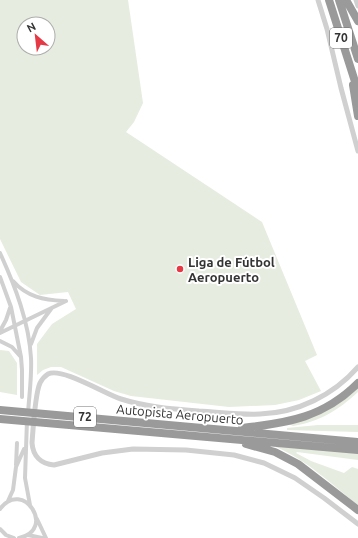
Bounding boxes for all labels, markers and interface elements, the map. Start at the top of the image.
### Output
north arrow [16,16,56,56]
text: N [25,20,38,34]
road number: 70 [330,28,352,48]
place label: Liga de Fútbol Aeropuerto [188,255,275,284]
marker: Liga de Fútbol Aeropuerto [175,264,185,274]
street label: Autopista Aeropuerto [116,401,244,427]
road number: 72 [74,407,96,427]

